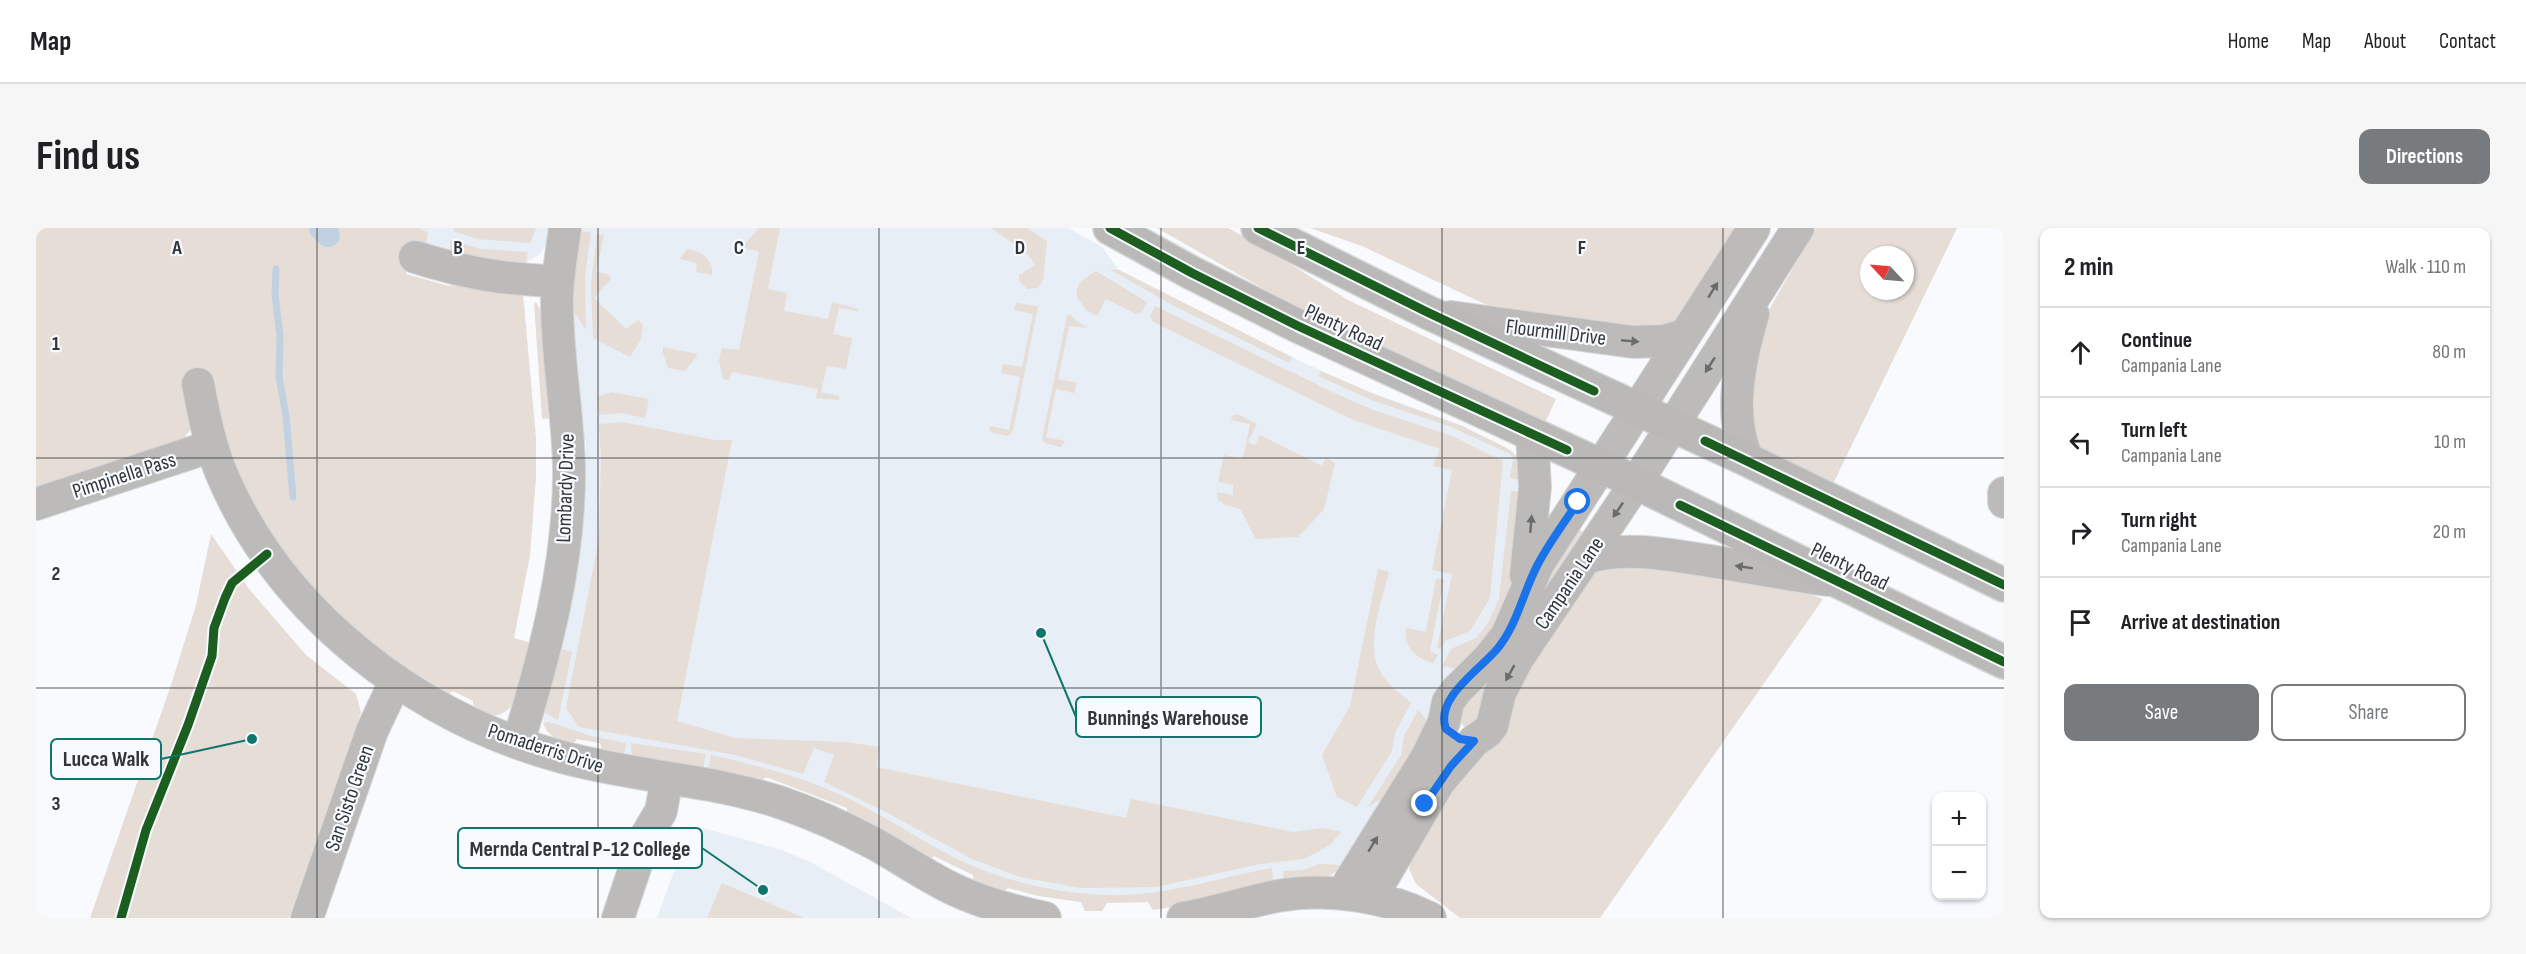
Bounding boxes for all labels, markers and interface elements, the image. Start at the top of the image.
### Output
text: Map [30,25,71,58]
text: Home [2228,29,2269,54]
text: Map [2302,29,2331,54]
text: About [2364,29,2406,54]
text: Contact [2439,29,2496,54]
button: Directions [2359,129,2490,184]
text: Find us [36,131,140,182]
text: A [171,236,182,260]
text: B [453,236,463,260]
text: C [734,236,744,260]
text: D [1015,236,1025,260]
text: E [1297,236,1305,260]
text: F [1578,236,1586,260]
north arrow [1860,246,1914,300]
text: 2 min [2064,252,2114,283]
text: Walk · 110 m [2385,255,2466,279]
one-way arrow [1708,282,1719,298]
street label: Plenty Road [1301,299,1387,356]
street label: Flourmill Drive [1504,314,1607,351]
text: Continue [2121,327,2192,354]
text: 1 [52,332,60,356]
one-way arrow [1621,336,1640,346]
icon: ahead [2064,336,2097,369]
text: 80 m [2432,340,2466,364]
text: Campania Lane [2121,354,2222,378]
one-way arrow [1704,357,1715,374]
text: Turn left [2121,417,2187,444]
icon: left [2064,426,2097,459]
text: 10 m [2434,430,2466,454]
street label: Lombardy Drive [551,433,580,543]
text: Campania Lane [2121,444,2222,468]
street label: Pimpinella Pass [69,447,179,504]
route start [1564,488,1590,514]
one-way arrow [1613,502,1624,518]
text: Turn right [2121,507,2197,534]
one-way arrow [1526,514,1536,533]
icon: right [2064,516,2097,549]
text: 20 m [2433,520,2466,544]
street label: Campania Lane [1529,532,1609,634]
text: Campania Lane [2121,534,2222,558]
street label: Plenty Road [1807,537,1893,596]
text: 2 [52,562,60,586]
one-way arrow [1735,562,1754,571]
icon: arrive [2064,606,2097,639]
text: Arrive at destination [2121,609,2280,636]
one-way arrow [1505,664,1515,681]
button: Save [2064,684,2259,741]
button: Share [2271,684,2466,741]
callout: Bunnings Warehouse [1076,697,1261,737]
text: Bunnings Warehouse [1087,705,1249,732]
street label: Pomaderris Drive [485,718,607,779]
callout: Lucca Walk [51,739,161,779]
street label: San Sisto Green [320,742,379,854]
text: Lucca Walk [63,746,150,773]
route end [1411,790,1437,816]
text: 3 [52,792,61,816]
map controls [1932,792,1986,900]
button: + [1932,792,1986,846]
callout: Mernda Central P-12 College [458,828,702,868]
text: Mernda Central P-12 College [470,836,690,863]
one-way arrow [1367,836,1378,852]
button: − [1932,846,1986,900]

